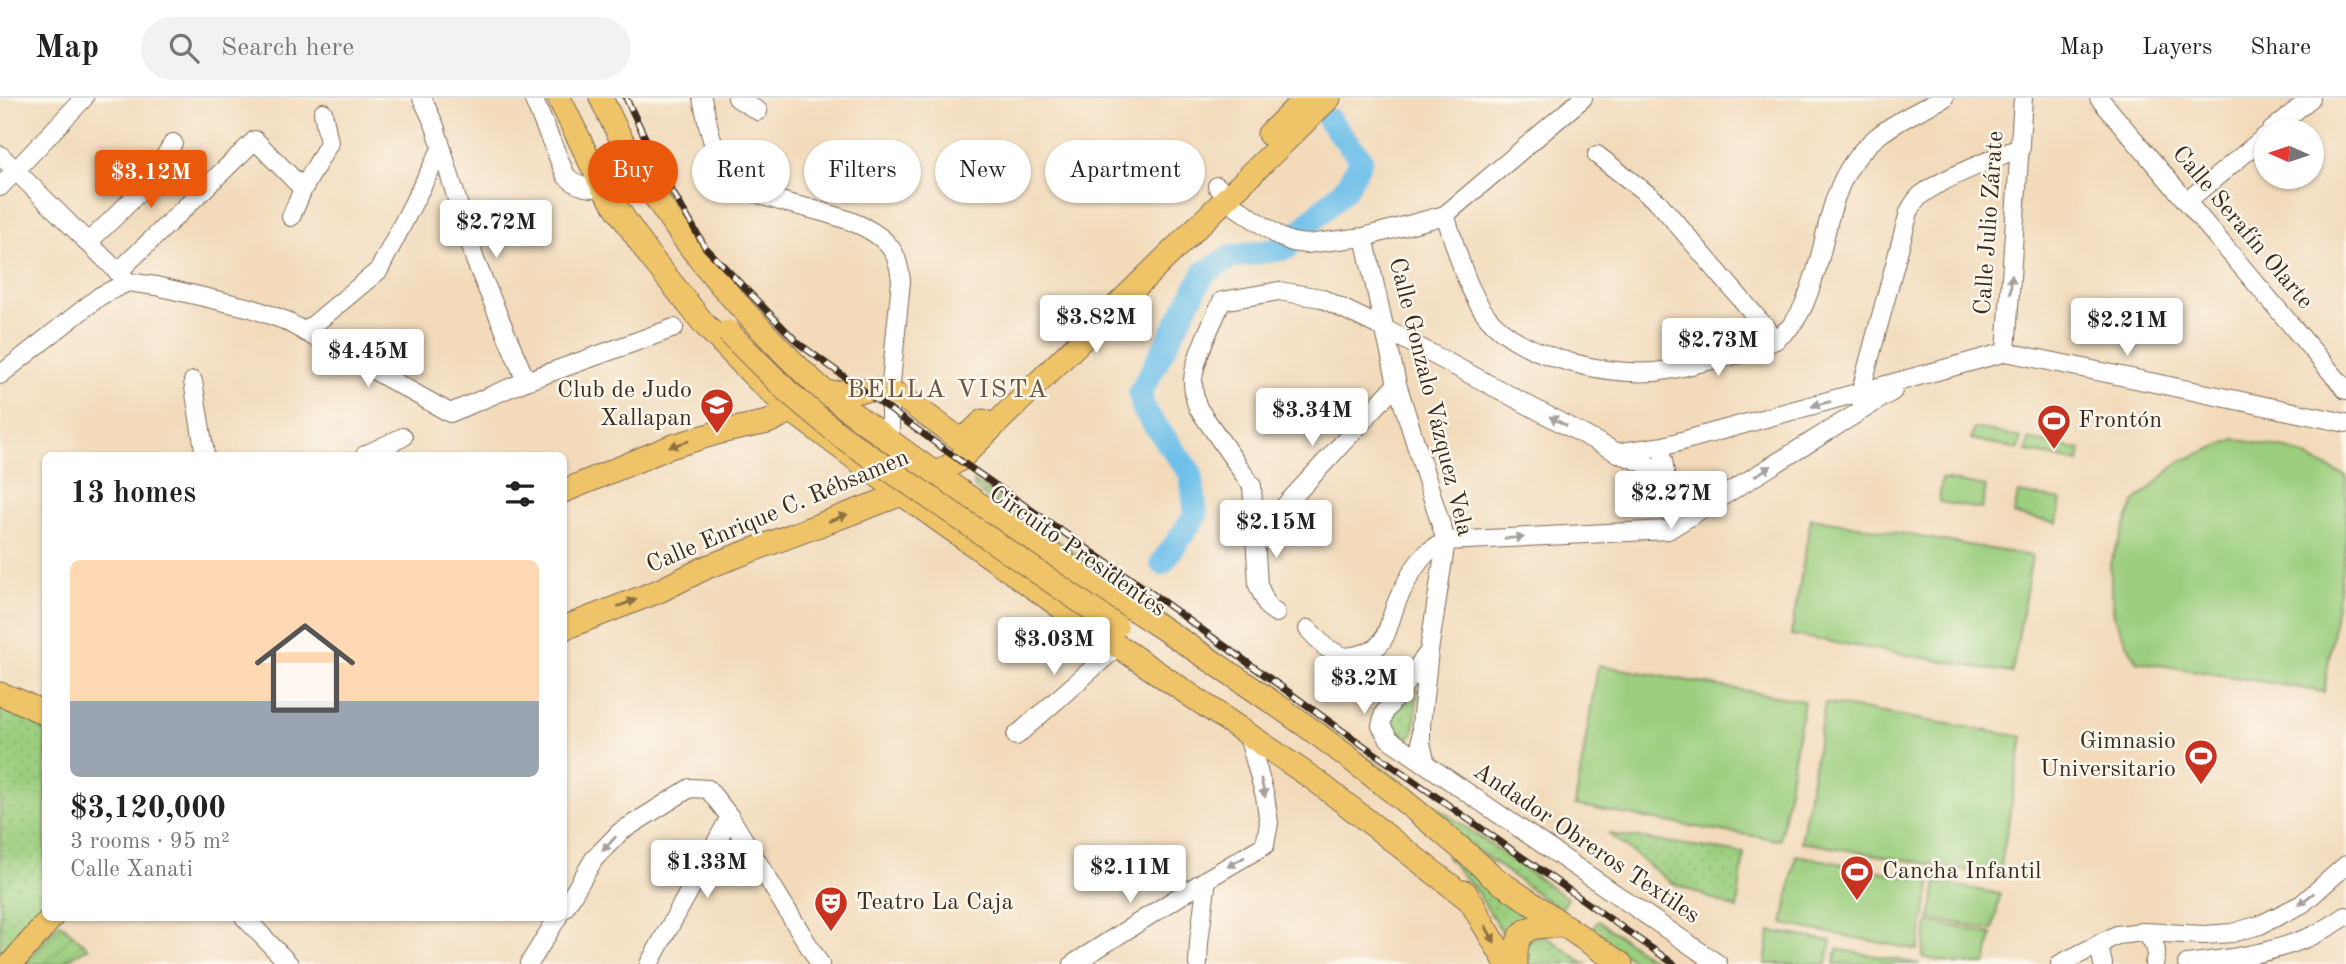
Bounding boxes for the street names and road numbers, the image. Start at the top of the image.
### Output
street label: Calle Julio Zárate [1972,130,2008,316]
street label: Calle Serafín Olarte [2167,142,2317,314]
street label: Calle Gonzalo Vázquez Vela [1384,255,1476,539]
street label: Calle Enrique C. Rébsamen [643,446,913,578]
street label: Circuito Presidentes [984,482,1170,622]
street label: Andador Obreros Textiles [1468,759,1704,929]

